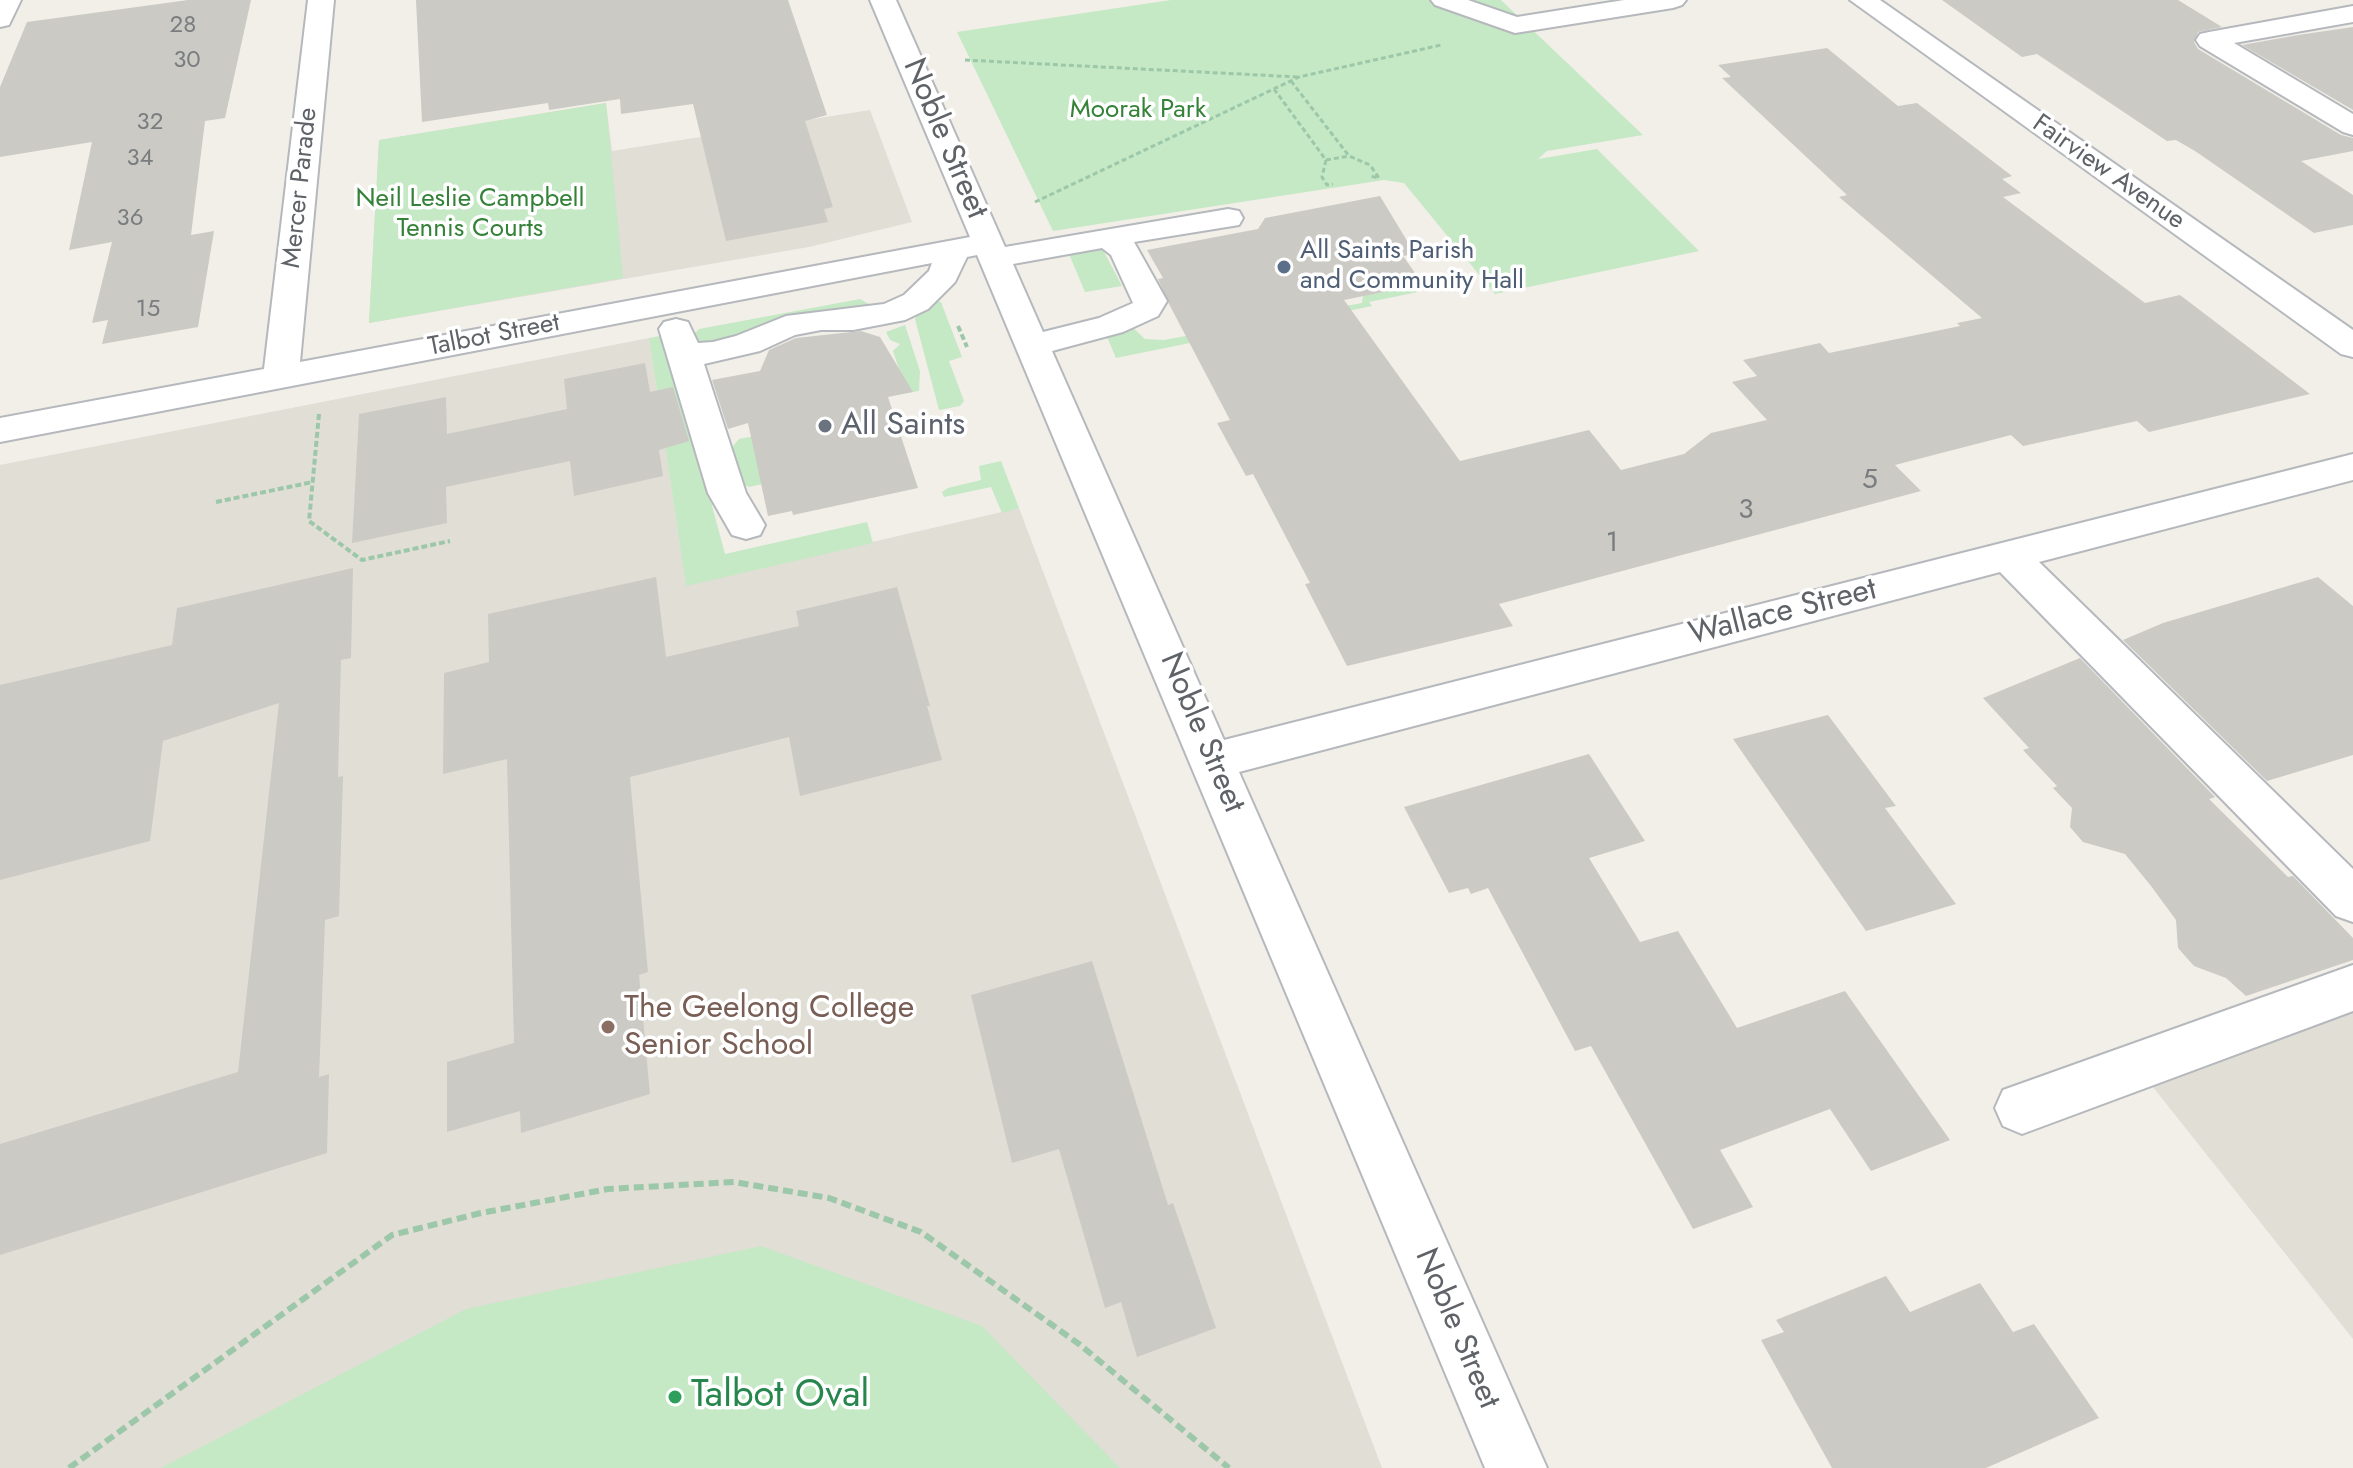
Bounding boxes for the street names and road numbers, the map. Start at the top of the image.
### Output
street label: Noble Street [893,53,995,225]
street label: Mercer Parade [277,106,325,270]
street label: Fairview Avenue [2026,109,2190,237]
street label: Talbot Street [426,308,562,364]
street label: Wallace Street [1685,571,1881,655]
street label: Noble Street [1150,647,1252,819]
street label: Noble Street [1405,1243,1507,1415]

